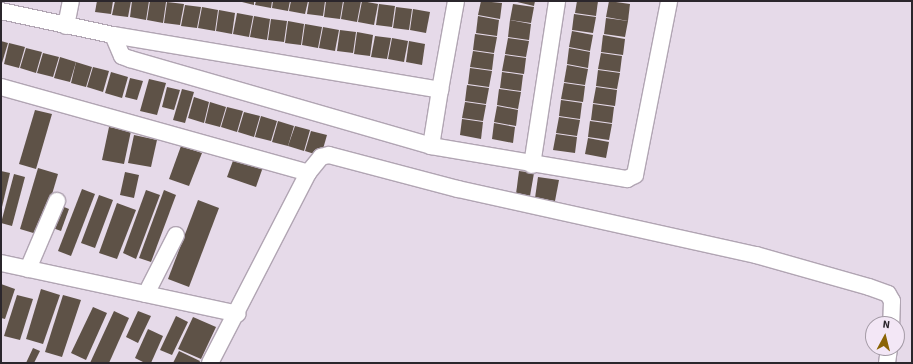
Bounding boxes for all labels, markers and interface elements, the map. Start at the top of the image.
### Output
north arrow [865,316,905,356]
text: N [882,317,891,332]

